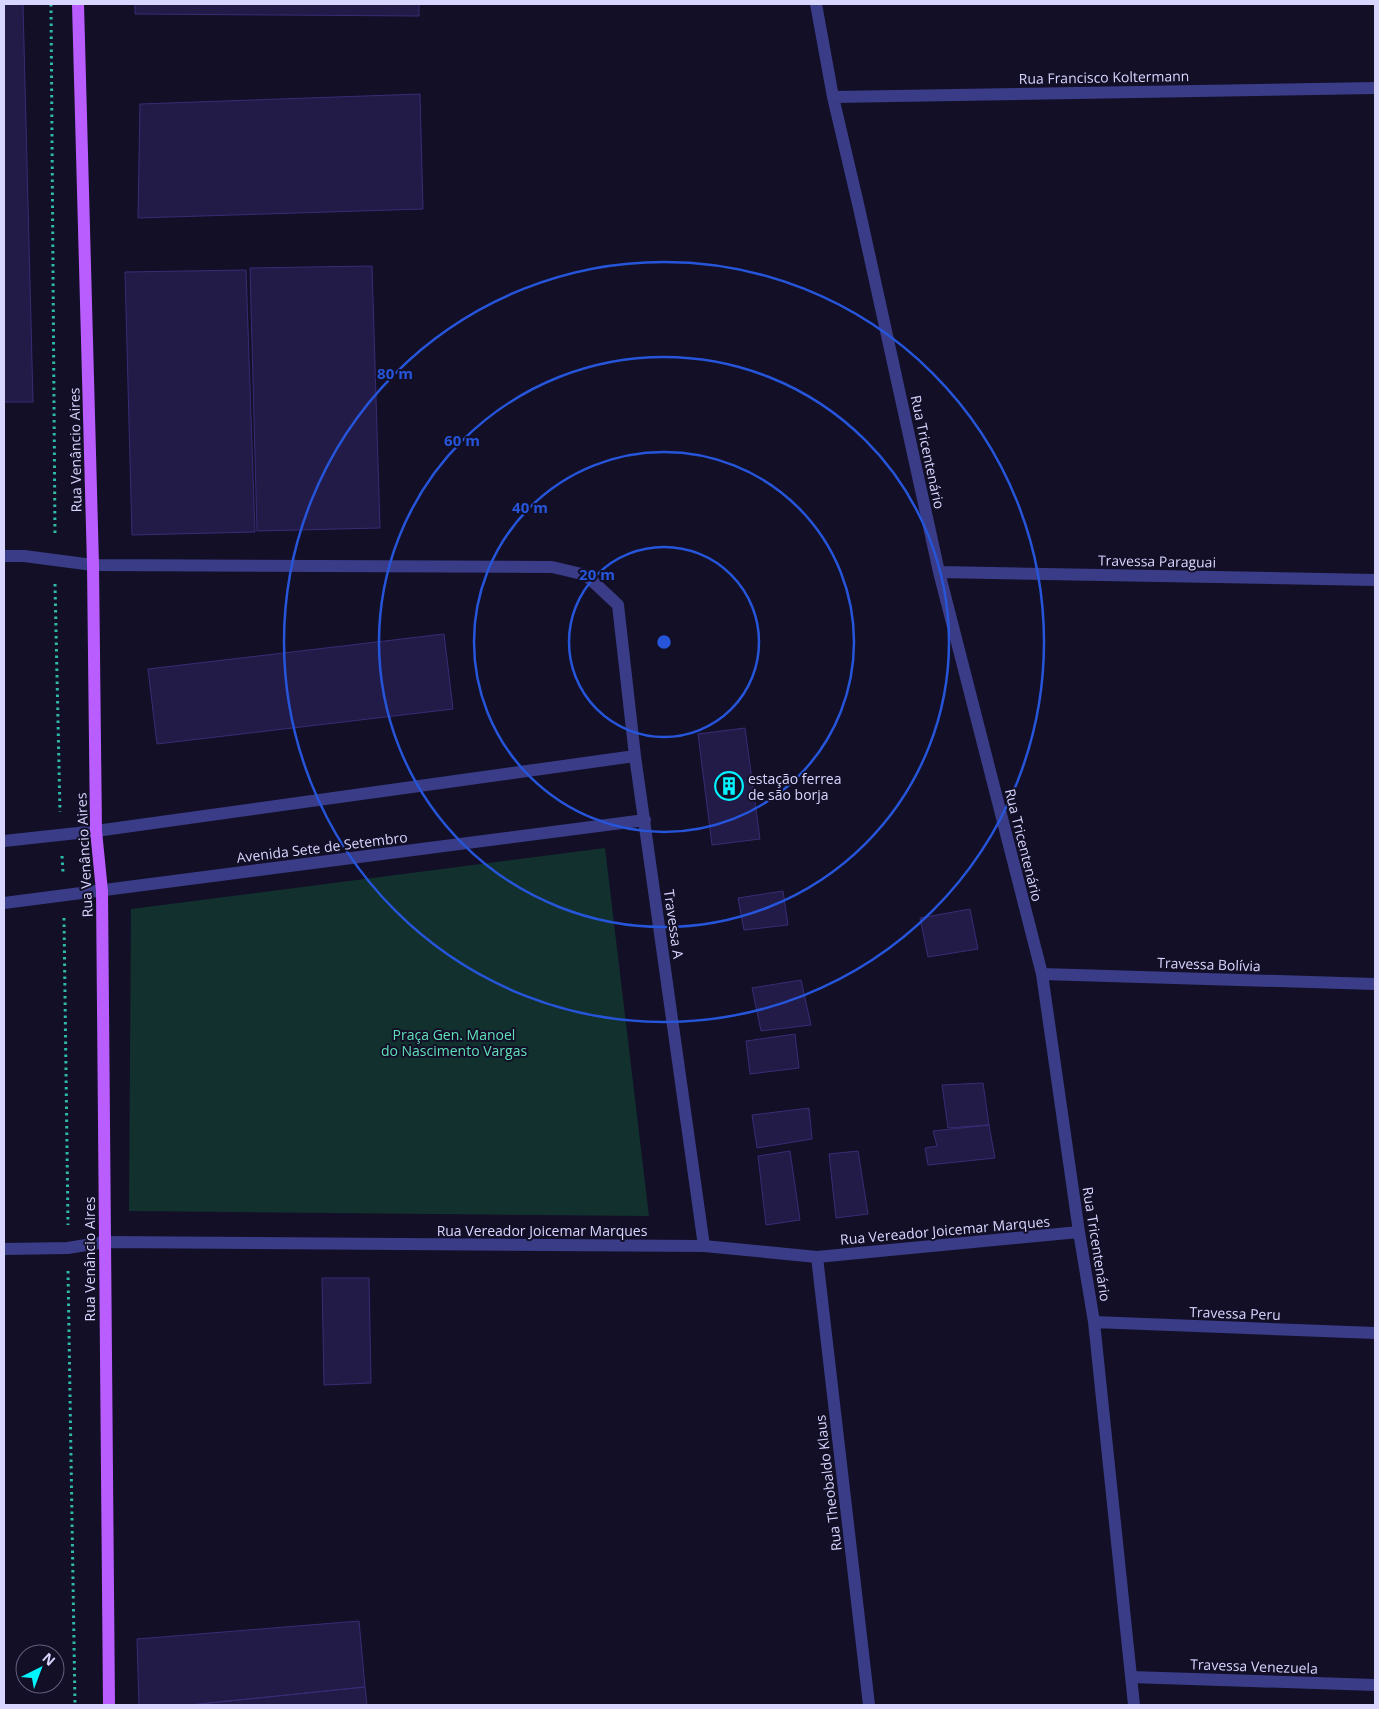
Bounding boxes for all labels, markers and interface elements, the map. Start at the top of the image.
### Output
street label: Rua Francisco Koltermann [1019,66,1189,88]
text: 80 m [377,363,413,383]
street label: Rua Venâncio Aires [64,387,86,513]
street label: Rua Tricentenário [907,393,949,511]
text: 60 m [444,430,480,450]
text: 40 m [512,497,548,517]
street label: Travessa Paraguai [1098,550,1216,572]
text: 20 m [579,564,615,584]
centre of rings [655,633,673,651]
place label: estação ferrea de são borja [748,769,842,804]
building icon: estação ferrea de são borja [714,771,744,801]
street label: Rua Tricentenário [1001,787,1047,903]
street label: Rua Venâncio Aires [71,792,97,918]
street label: Avenida Sete de Setembro [235,827,409,867]
street label: Travessa A [660,888,688,960]
street label: Travessa Bolívia [1157,953,1261,975]
park label: Praça Gen. Manoel do Nascimento Vargas [381,1025,527,1060]
street label: Rua Tricentenário [1079,1185,1115,1303]
street label: Rua Venâncio Aires [80,1196,99,1321]
street label: Rua Vereador Joicemar Marques [839,1211,1051,1249]
street label: Rua Vereador Joicemar Marques [437,1221,648,1240]
street label: Travessa Peru [1189,1302,1281,1324]
street label: Rua Theobaldo Klaus [810,1414,846,1552]
north arrow [15,1644,65,1694]
text: N [38,1648,60,1670]
street label: Travessa Venezuela [1190,1654,1318,1678]

